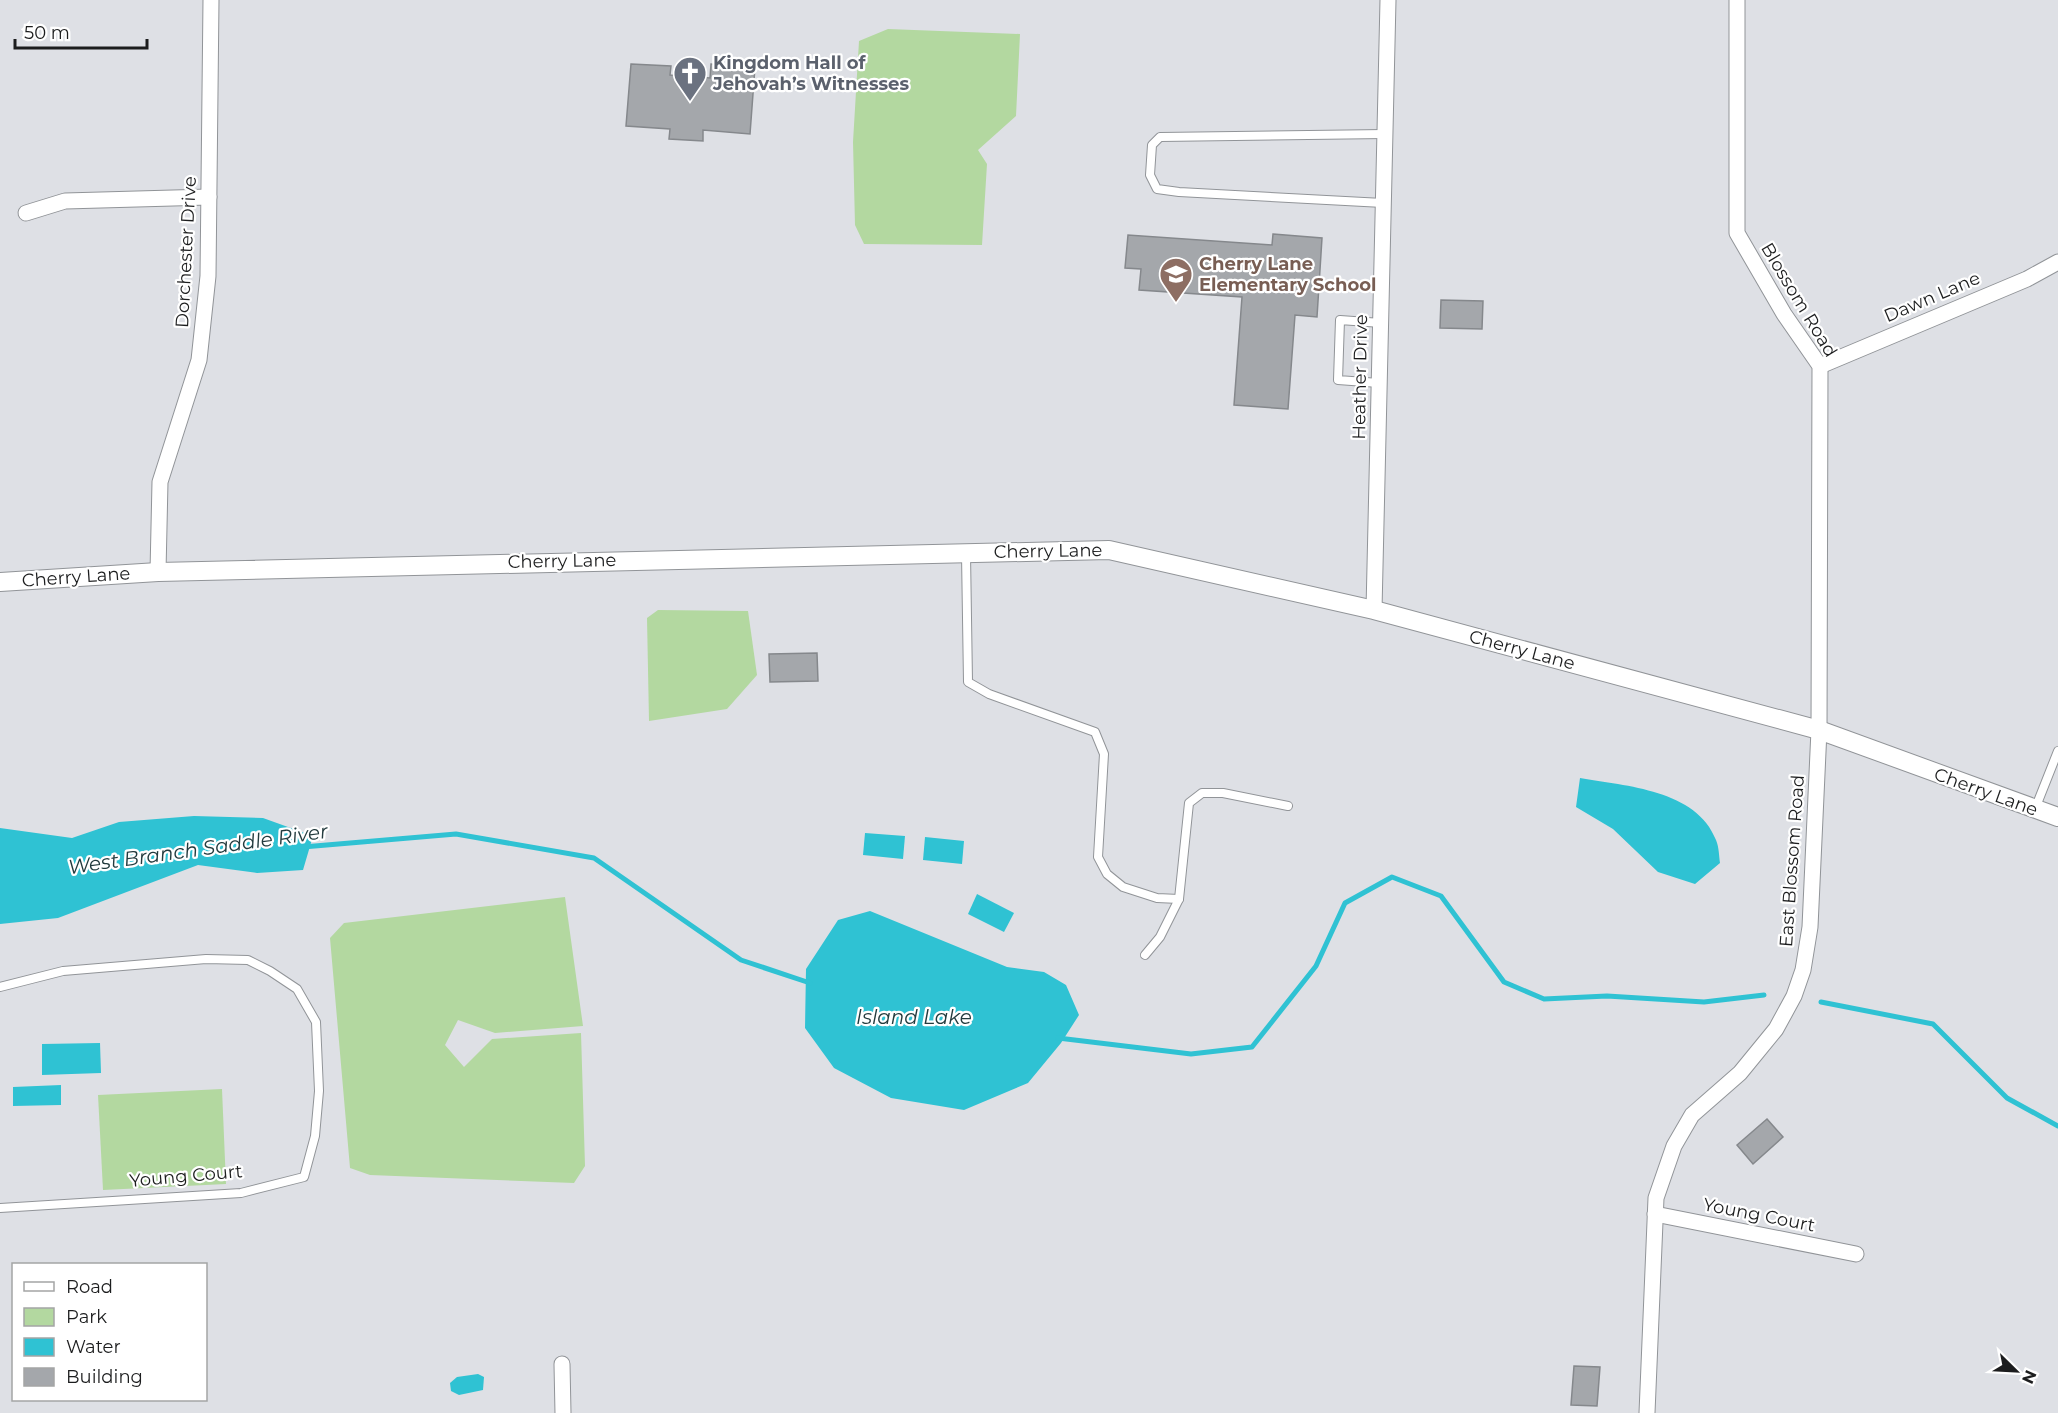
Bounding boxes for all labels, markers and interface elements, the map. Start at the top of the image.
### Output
scale bar [15,12,147,50]
text: 50 m [24,22,70,44]
place label: Kingdom Hall of Jehovah’s Witnesses [712,52,909,95]
church icon: Kingdom Hall of Jehovah’s Witnesses [672,55,708,102]
street label: Dorchester Drive [171,175,201,328]
street label: Blossom Road [1756,239,1842,361]
place label: Cherry Lane Elementary School [1199,253,1376,296]
school or university icon: Cherry Lane Elementary School [1158,256,1194,303]
street label: Dawn Lane [1881,267,1983,327]
street label: Heather Drive [1348,314,1372,440]
street label: Cherry Lane [993,539,1103,563]
street label: Cherry Lane [507,549,617,573]
street label: Cherry Lane [21,562,131,592]
street label: Cherry Lane [1467,625,1577,675]
street label: Cherry Lane [1931,763,2041,821]
street label: East Blossom Road [1775,774,1809,948]
water label: West Branch Saddle River [67,819,330,879]
water label: Island Lake [856,1005,972,1029]
street label: Young Court [129,1160,243,1192]
street label: Young Court [1701,1193,1817,1237]
legend [12,1263,207,1401]
text: Road [66,1276,113,1298]
text: Park [66,1306,107,1328]
text: Water [66,1336,121,1358]
north arrow [1986,1341,2046,1401]
text: Building [66,1366,143,1388]
text: N [2018,1367,2041,1387]

